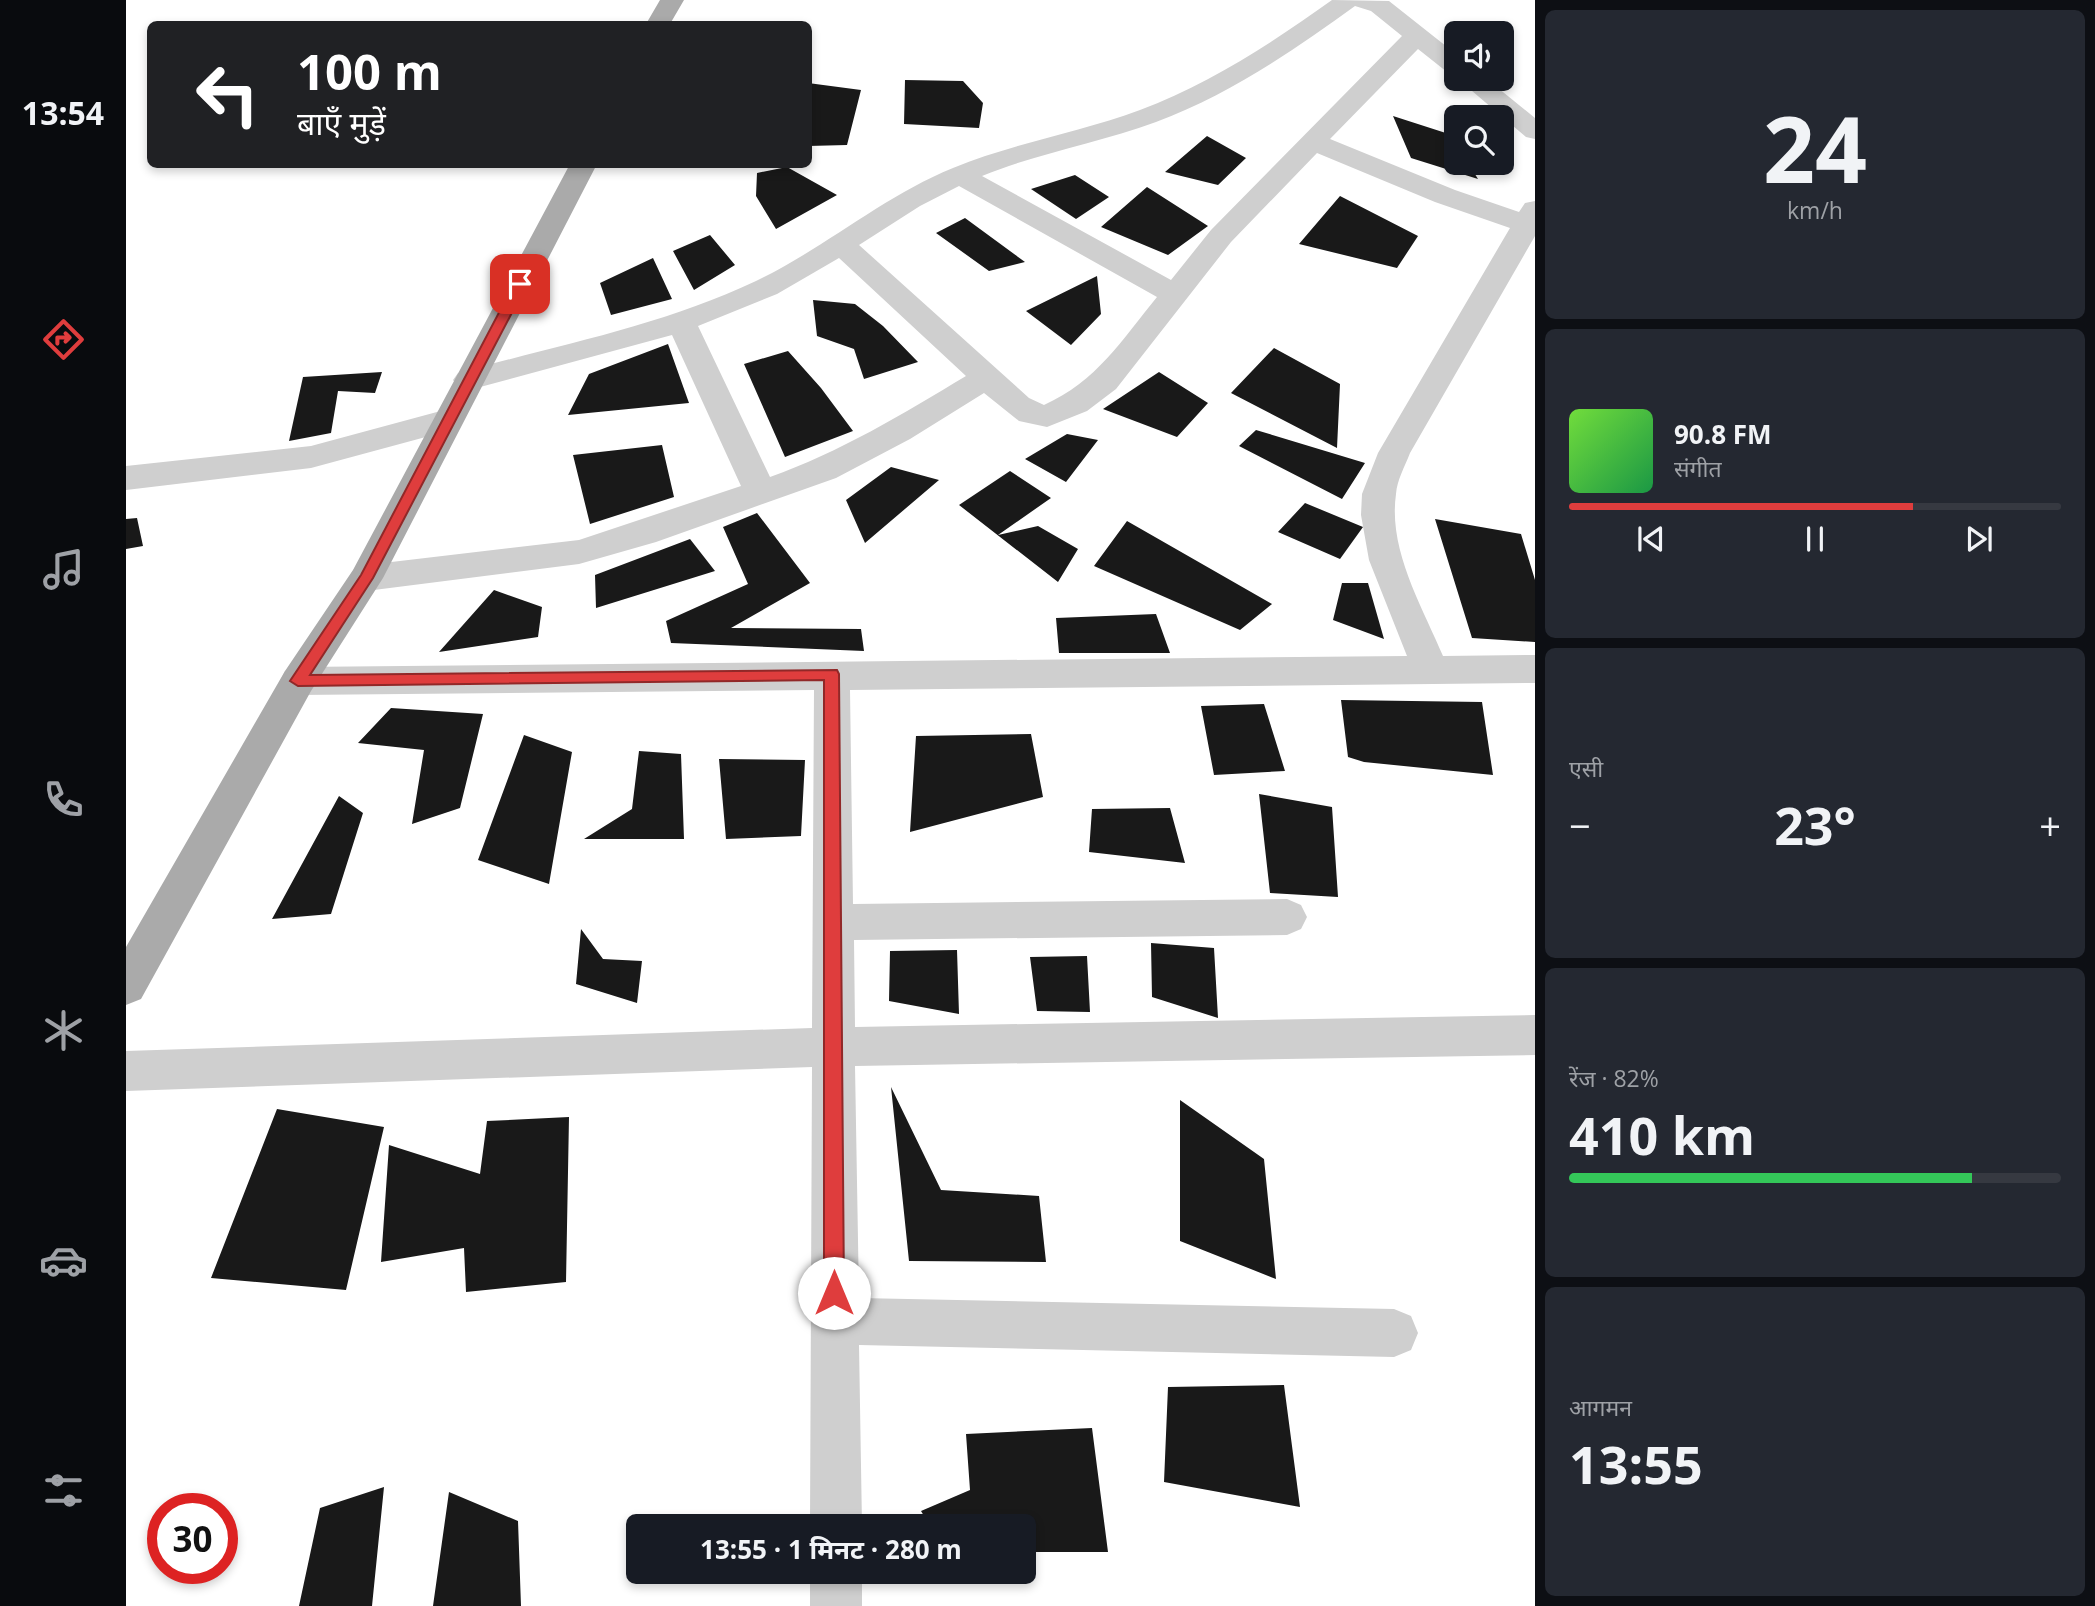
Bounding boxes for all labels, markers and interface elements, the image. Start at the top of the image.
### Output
map controls [1444,21,1514,175]
button: sound [1444,21,1514,91]
text: 100 m [297,38,442,104]
icon: left [182,49,273,140]
text: 24 [1763,86,1867,210]
text: 13:54 [22,91,104,134]
text: बाएँ मुड़ें [297,101,386,144]
button: search [1444,105,1514,175]
text: km/h [1787,194,1843,226]
pin [490,254,550,314]
icon: arrive [501,265,539,303]
icon: directions [39,315,88,364]
text: 90.8 FM [1674,416,1772,452]
text: संगीत [1674,452,1722,484]
icon: previous [1632,520,1670,558]
icon: pause [1796,520,1834,558]
icon: next [1960,520,1998,558]
icon: music [39,545,88,594]
text: एसी [1569,752,1603,784]
icon: phone [39,775,88,824]
text: 23° [1774,789,1856,860]
text: − [1569,799,1591,851]
text: + [2039,799,2061,851]
icon: climate [39,1006,88,1055]
text: रेंज · 82% [1569,1062,1659,1094]
text: 410 km [1569,1099,1755,1170]
icon: car [39,1236,88,1285]
position arrow [797,1256,871,1330]
text: आगमन [1569,1391,1632,1423]
text: 13:55 [1569,1428,1703,1499]
icon: filters [39,1466,88,1515]
speed limit sign: 30 [147,1493,238,1584]
text: 13:55 · 1 मिनट · 280 m [700,1531,962,1567]

